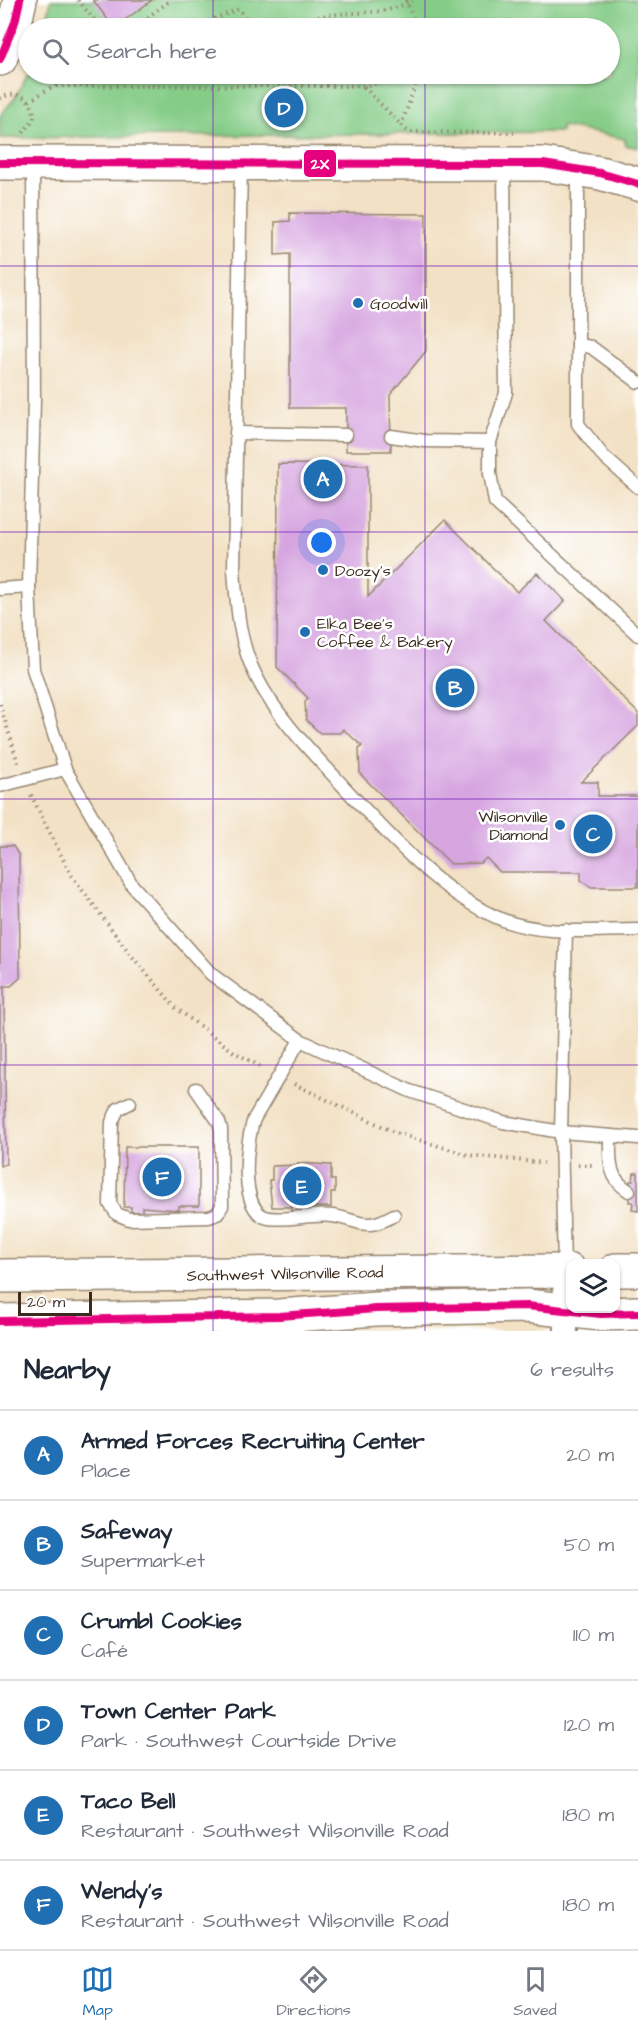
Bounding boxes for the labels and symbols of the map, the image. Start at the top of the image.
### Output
pin: D [264,86,304,130]
line badge: 2X [303,149,337,178]
text: 2X [310,153,330,175]
place label: Goodwill [370,293,428,315]
marker: Goodwill [351,296,365,310]
pin: A [304,456,342,502]
your location [307,528,336,557]
place label: Doozy's [335,560,391,583]
marker: Doozy's [316,563,330,577]
place label: Elka Bee's Coffee & Bakery [317,613,453,654]
marker: Elka Bee's Coffee & Bakery [298,625,312,639]
pin: B [436,666,474,710]
place label: Wilsonville Diamond [479,806,548,846]
pin: C [574,812,612,856]
marker: Wilsonville Diamond [553,818,567,832]
pin: F [142,1154,182,1200]
pin: E [282,1164,322,1208]
street label: Southwest Wilsonville Road [186,1261,384,1287]
scale bar [18,1289,92,1316]

